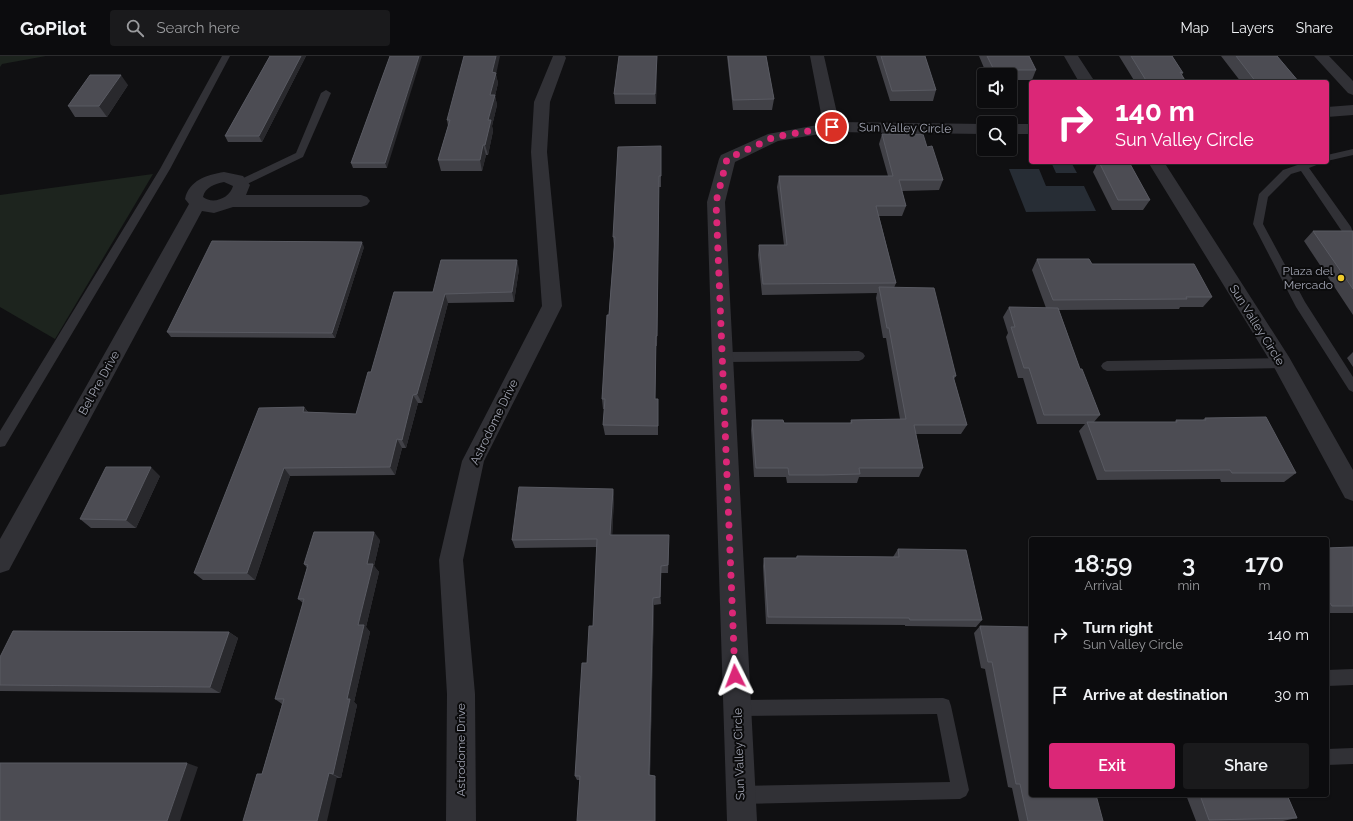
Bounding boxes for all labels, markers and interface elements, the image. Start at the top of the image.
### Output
search box [110,10,390,46]
text: GoPilot [20,17,86,39]
icon: search [124,17,146,39]
text: Search here [156,19,240,37]
text: Map [1181,20,1209,36]
text: Layers [1231,20,1274,36]
text: Share [1296,20,1333,36]
map controls [977,68,1017,156]
button: sound [977,68,1017,108]
text: 140 m [1115,95,1195,128]
icon: right [1049,96,1101,148]
pin [815,110,849,144]
icon: arrive [821,116,843,138]
button: search [977,116,1017,156]
street label: Sun Valley Circle [859,120,951,136]
text: Sun Valley Circle [1115,129,1254,150]
place label: Plaza del Mercado [1282,264,1334,292]
marker: Plaza del Mercado [1336,273,1346,283]
street label: Sun Valley Circle [1227,282,1287,368]
street label: Bel Pre Drive [76,348,122,418]
street label: Astrodome Drive [467,377,521,467]
text: 18:59 [1074,549,1132,578]
text: 3 [1182,549,1195,578]
text: 170 [1245,549,1284,578]
text: Arrival [1084,578,1122,593]
text: min [1177,578,1200,593]
text: m [1258,578,1270,593]
text: Turn right [1083,619,1153,637]
icon: right [1049,624,1071,646]
text: 140 m [1268,626,1309,644]
text: Sun Valley Circle [1083,637,1183,652]
position arrow [714,655,756,697]
icon: arrive [1049,684,1071,706]
text: Arrive at destination [1083,686,1228,704]
text: 30 m [1274,686,1309,704]
street label: Astrodome Drive [454,703,468,797]
street label: Sun Valley Circle [730,708,748,800]
button: Exit [1049,743,1175,789]
button: Share [1183,743,1309,789]

